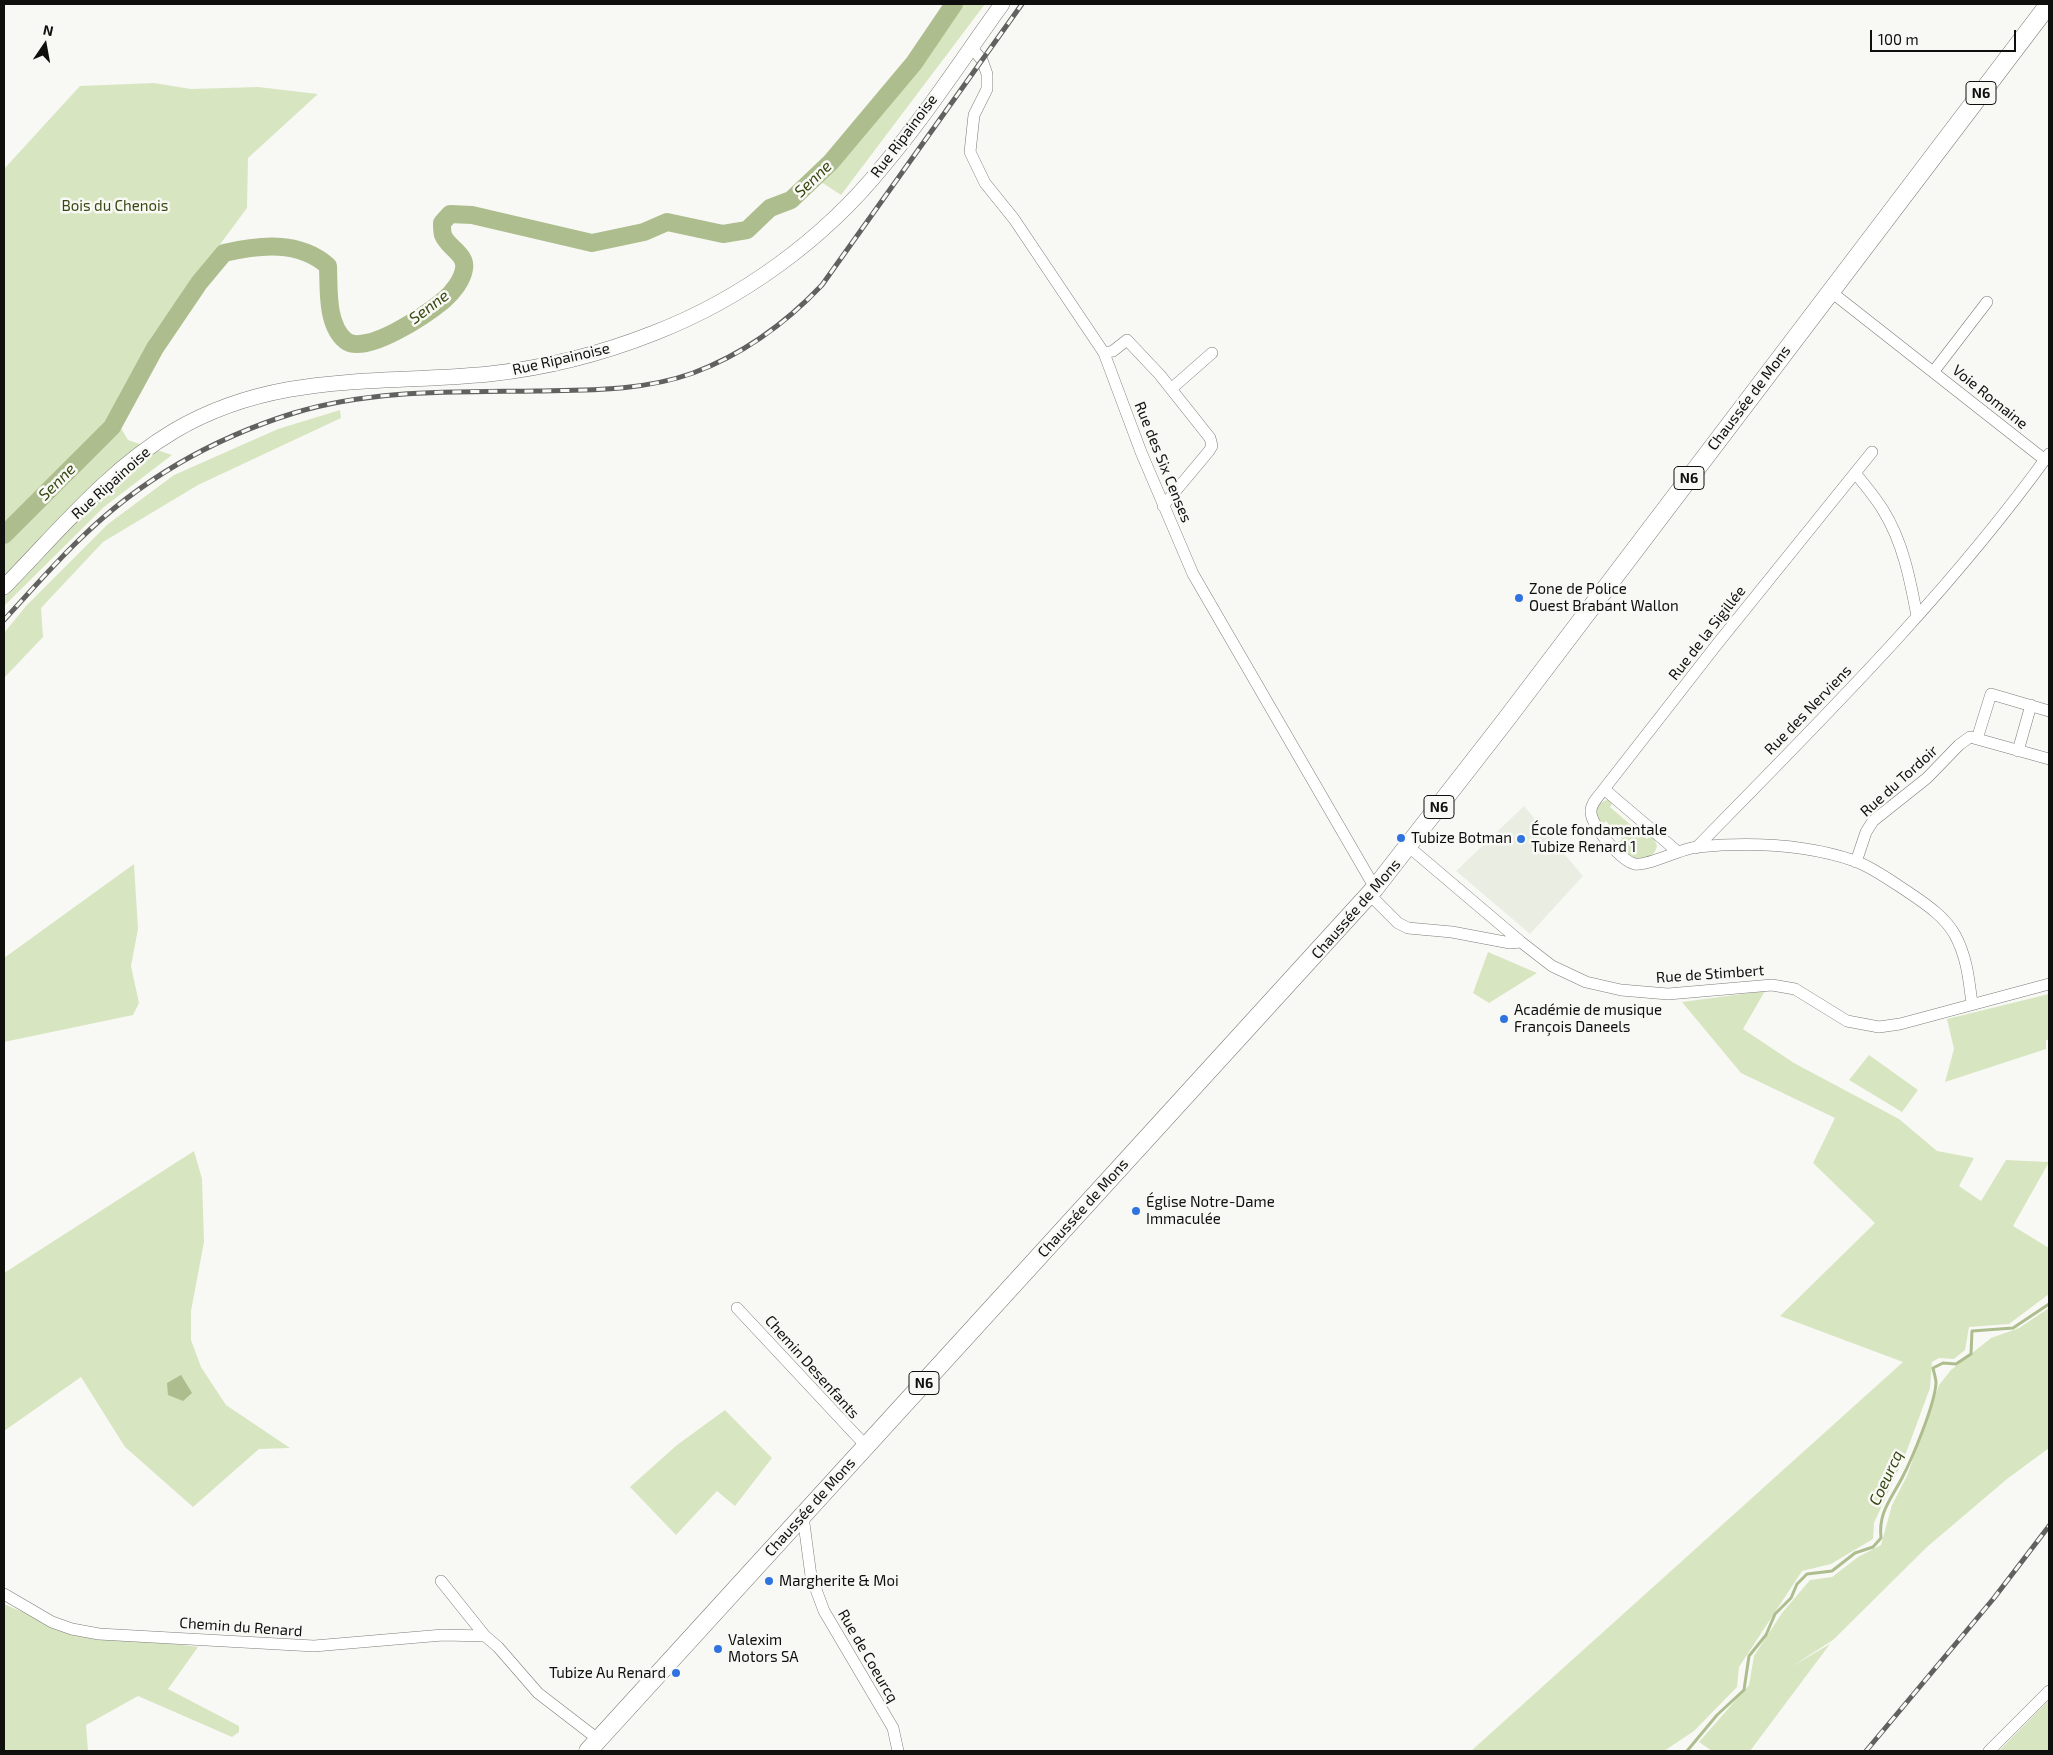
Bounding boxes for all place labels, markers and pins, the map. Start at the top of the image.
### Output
place label: Zone de Police Ouest Brabant Wallon [1529,580,1679,615]
marker: Zone de Police Ouest Brabant Wallon [1513,592,1525,604]
place label: École fondamentale Tubize Renard 1 [1531,821,1667,856]
place label: Tubize Botman [1411,829,1512,847]
marker: Tubize Botman [1395,832,1407,844]
marker: École fondamentale Tubize Renard 1 [1515,833,1527,845]
place label: Académie de musique François Daneels [1514,1001,1662,1036]
marker: Académie de musique François Daneels [1498,1013,1510,1025]
place label: Église Notre-Dame Immaculée [1146,1193,1275,1228]
marker: Église Notre-Dame Immaculée [1130,1205,1142,1217]
place label: Margherite & Moi [779,1572,899,1590]
marker: Margherite & Moi [763,1575,775,1587]
place label: Valexim Motors SA [728,1631,799,1666]
marker: Valexim Motors SA [712,1643,724,1655]
place label: Tubize Au Renard [549,1664,666,1682]
marker: Tubize Au Renard [670,1667,682,1679]

